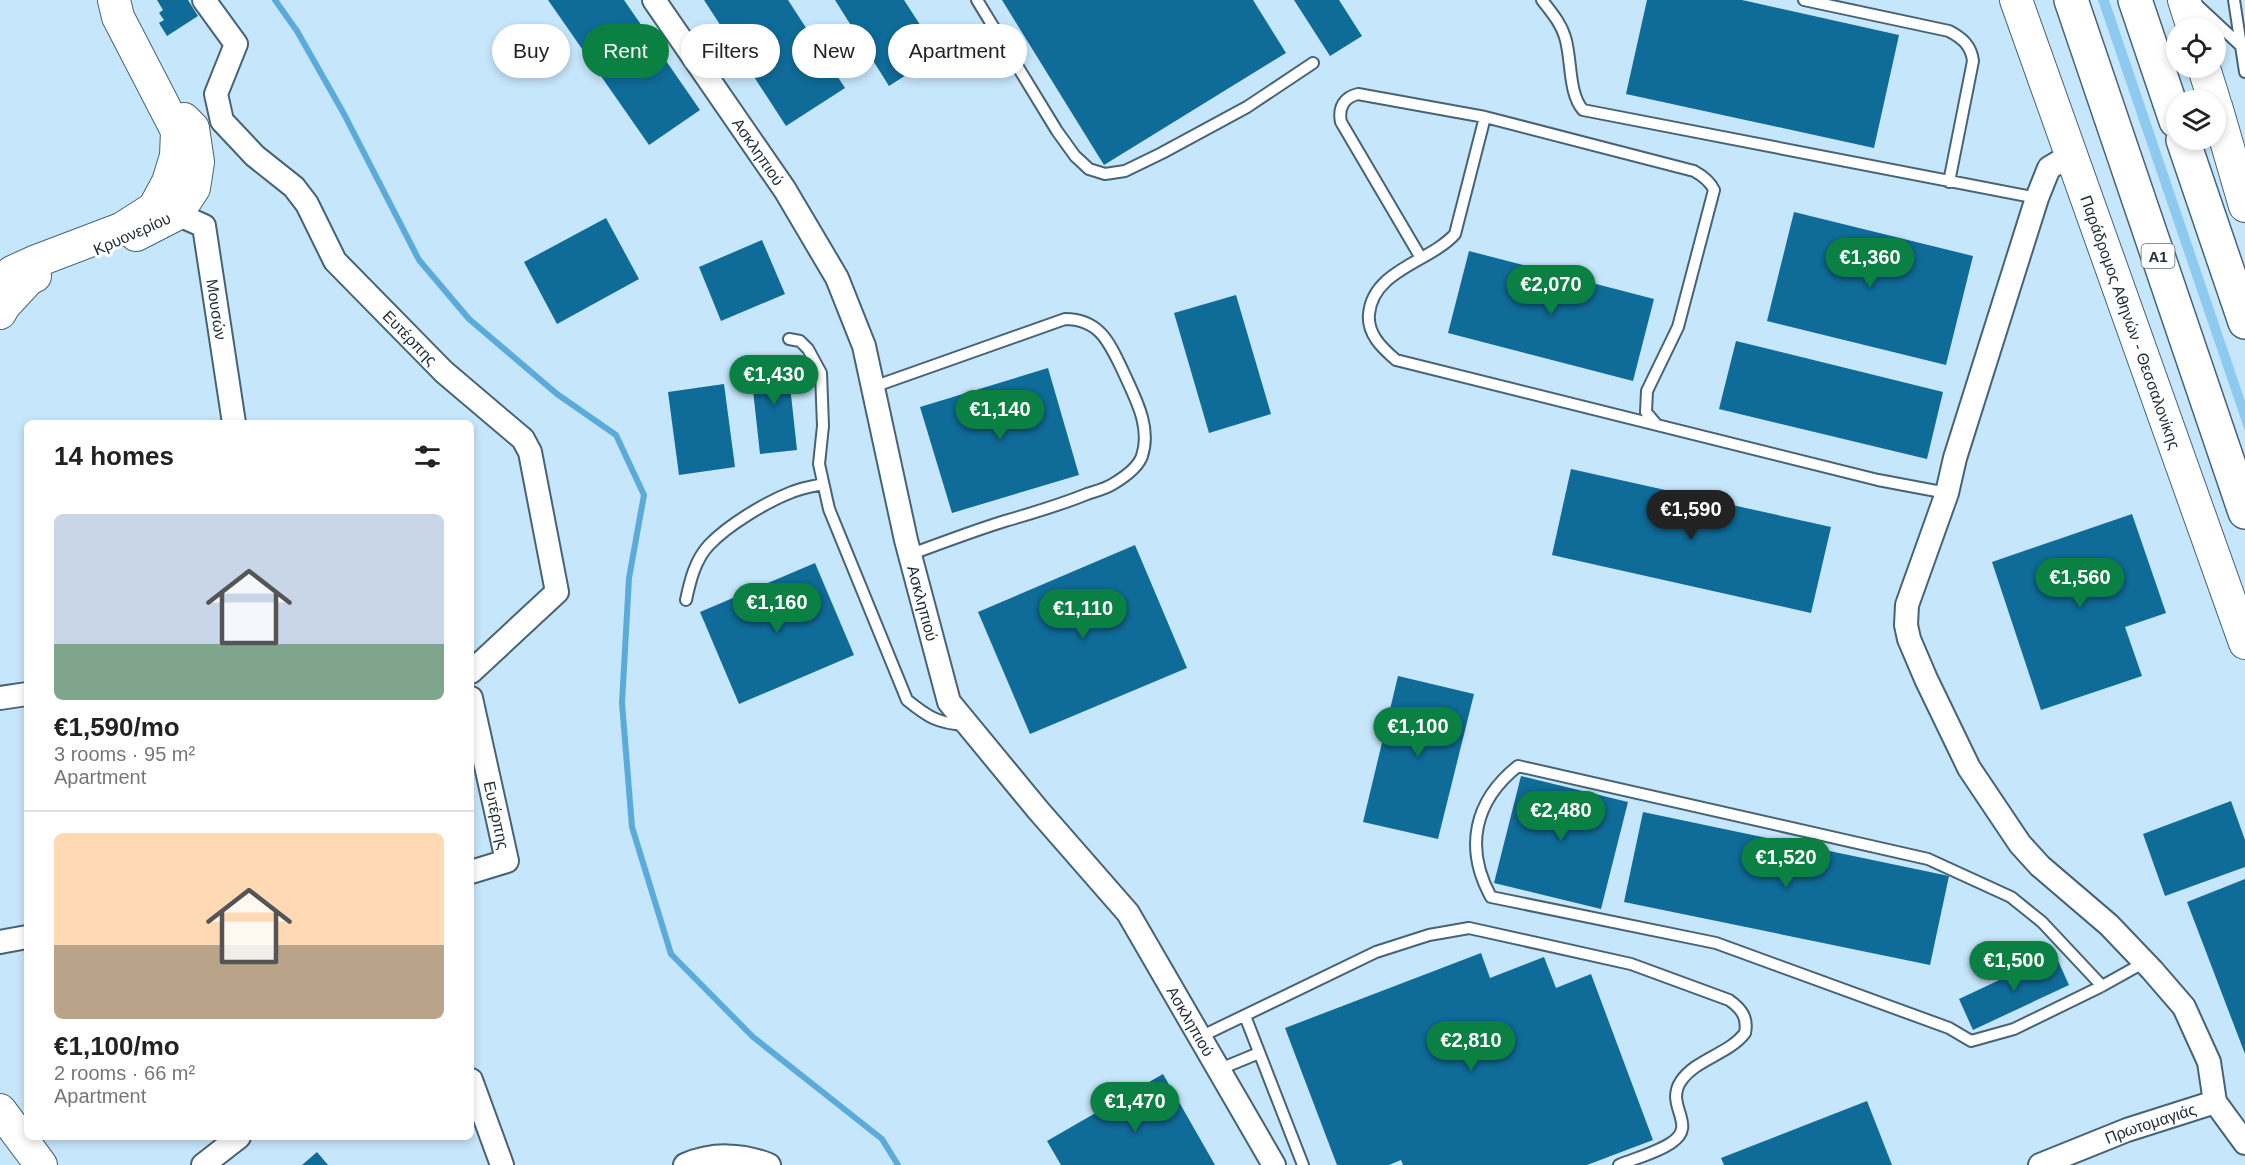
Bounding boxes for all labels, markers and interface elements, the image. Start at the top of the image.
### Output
map controls [2166,18,2226,150]
button: locate [2166,18,2226,78]
chip: Buy [492,24,570,78]
chip: Rent [582,24,669,78]
chip: Filters [681,24,780,78]
chip: New [792,24,876,78]
chip: Apartment [888,24,1027,78]
button: layers [2166,90,2226,150]
street label: Ασκληπιού [729,115,787,188]
street label: Παράδρομος Αθηνών - Θεσσαλονίκης [2078,193,2184,452]
street label: Κρυονερίου [91,209,173,259]
pin: €1,360 [1821,238,1919,289]
road number: Α1 [2142,244,2174,268]
text: €1,360 [1839,246,1901,268]
pin: €2,070 [1502,265,1600,316]
text: €2,070 [1520,273,1582,295]
street label: Μουσών [204,278,230,341]
street label: Ευτέρπης [380,307,441,368]
pin: €1,430 [725,355,823,406]
text: €1,430 [743,363,805,385]
pin: €1,140 [951,390,1049,441]
text: €1,140 [969,398,1031,420]
icon: filters [411,440,444,473]
text: 14 homes [54,441,174,471]
pin: €1,590 [1642,490,1740,541]
text: €1,590 [1660,498,1722,520]
icon: home [195,553,303,661]
pin: €1,560 [2031,558,2129,609]
street label: Ασκληπιού [905,563,941,643]
text: €1,560 [2049,566,2111,588]
pin: €1,160 [728,583,826,634]
pin: €1,110 [1034,589,1132,640]
text: €1,160 [746,591,808,613]
text: €1,110 [1053,597,1113,619]
pin: €1,100 [1369,707,1467,758]
text: €1,590/mo [54,712,180,742]
text: €1,100 [1387,715,1449,737]
text: 3 rooms · 95 m² [54,743,195,765]
text: Apartment [54,766,146,788]
street label: Ευτέρπης [481,779,513,851]
pin: €2,480 [1512,791,1610,842]
text: €2,480 [1530,799,1592,821]
pin: €1,520 [1737,838,1835,889]
text: €1,520 [1755,846,1817,868]
icon: home [195,872,303,980]
pin: €1,500 [1965,941,2063,992]
text: €1,500 [1983,949,2045,971]
street label: Ασκληπιού [1164,983,1218,1059]
pin: €2,810 [1422,1021,1520,1072]
text: €2,810 [1440,1029,1502,1051]
text: €1,100/mo [54,1031,180,1061]
text: 2 rooms · 66 m² [54,1062,195,1084]
pin: €1,470 [1086,1082,1184,1133]
text: Apartment [54,1085,146,1107]
text: €1,470 [1104,1090,1166,1112]
street label: Πρωτομαγιάς [2102,1100,2198,1147]

